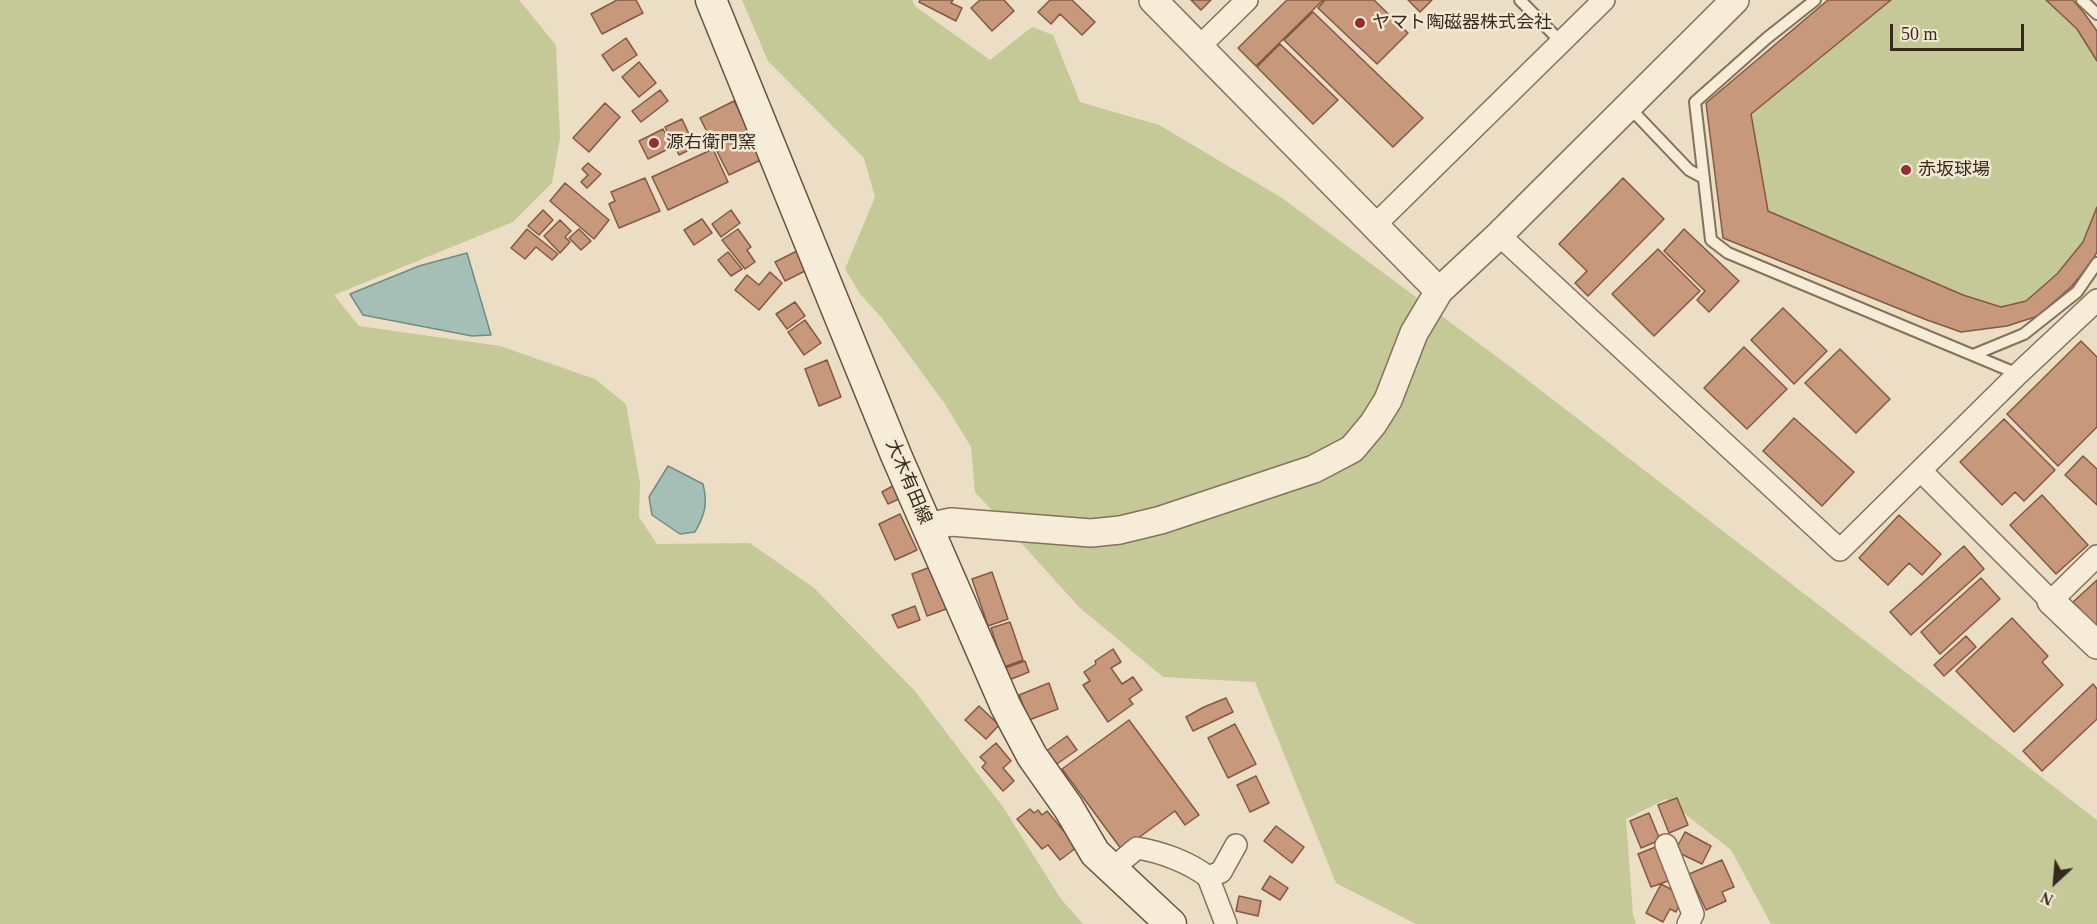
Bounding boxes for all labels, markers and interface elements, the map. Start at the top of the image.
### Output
place label: ヤマト陶磁器株式会社 [1372,12,1552,34]
scale bar [1893,12,2026,50]
marker: ヤマト陶磁器株式会社 [1353,16,1367,30]
text: 50 m [1901,24,1938,44]
place label: 源右衛門窯 [666,132,756,154]
marker: 源右衛門窯 [647,136,661,150]
place label: 赤坂球場 [1918,159,1990,181]
marker: 赤坂球場 [1899,163,1913,177]
street label: 大木有田線 [880,436,936,528]
north arrow [2025,852,2085,912]
text: N [2038,888,2056,909]

